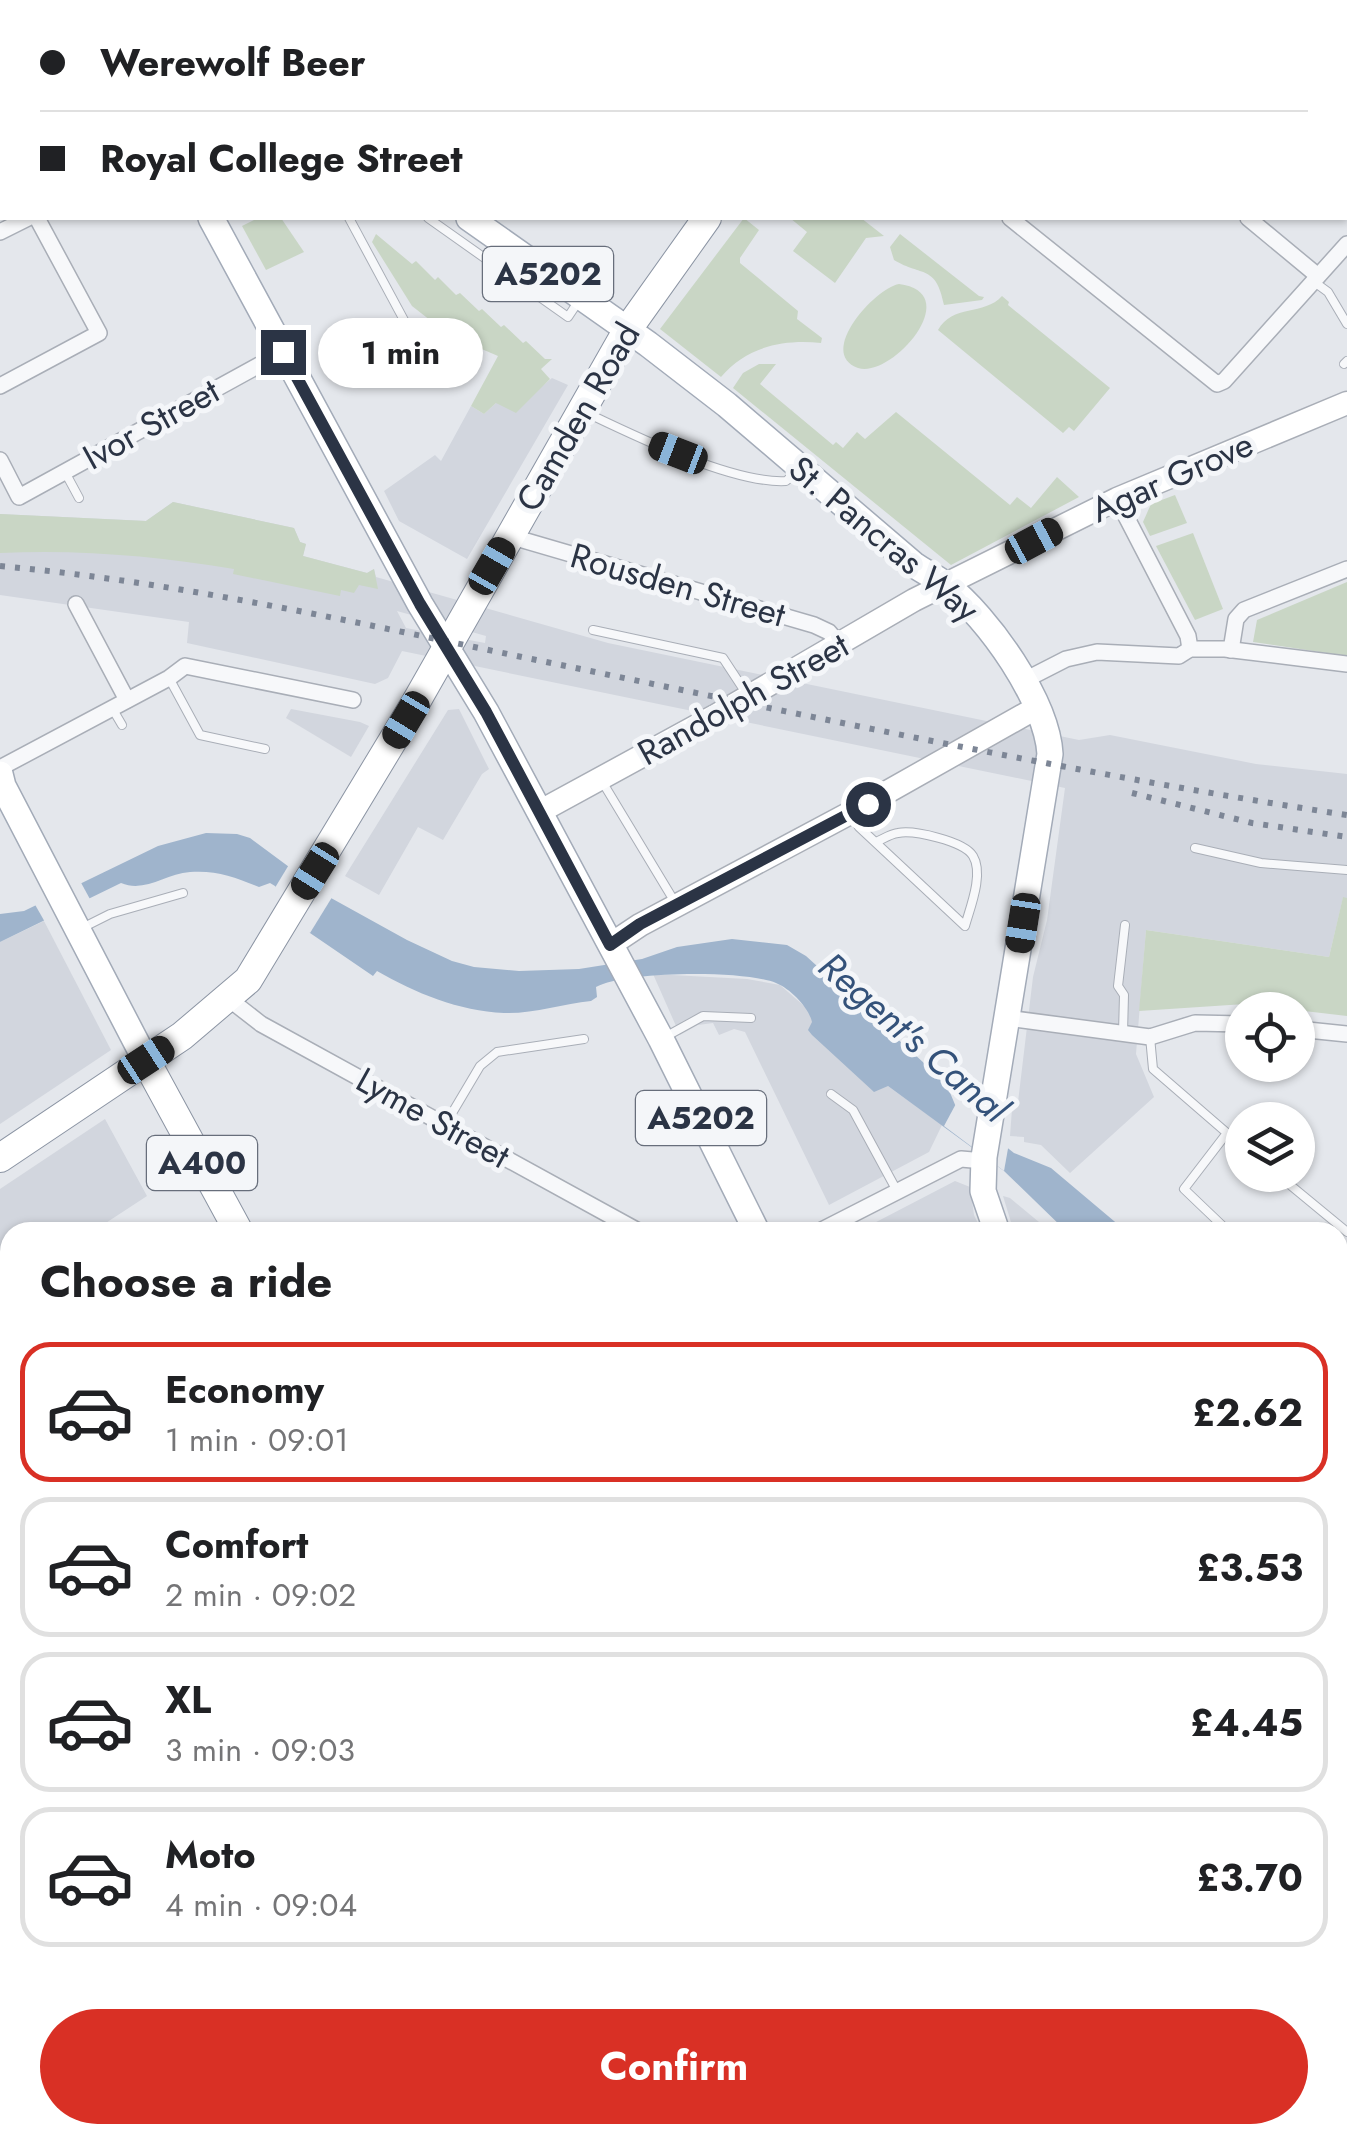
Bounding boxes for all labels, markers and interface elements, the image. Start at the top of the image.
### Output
text: Werewolf Beer [100,35,365,90]
text: Royal College Street [100,131,463,186]
road number: A5202 [483,247,613,301]
street label: Camden Road [504,313,652,521]
callout: 1 min [318,317,483,387]
route end [261,330,306,375]
text: 1 min [361,330,440,376]
street label: Ivor Street [74,366,229,482]
street label: Agar Grove [1083,419,1261,535]
car [645,428,711,478]
street label: St. Pancras Way [778,444,991,634]
car [1000,514,1068,568]
street label: Rousden Street [565,530,792,640]
car [464,533,520,599]
street label: Randolph Street [628,620,858,778]
car [378,687,434,753]
route start [846,782,891,827]
car [286,838,344,904]
car [1003,891,1043,955]
water label: Regent's Canal [807,939,1022,1136]
map controls [1225,992,1315,1192]
button: locate [1225,992,1315,1082]
car [113,1031,179,1089]
street label: Lyme Street [347,1055,519,1181]
road number: A5202 [636,1091,766,1145]
button: layers [1225,1102,1315,1192]
road number: A400 [147,1136,257,1190]
text: Choose a ride [40,1249,332,1314]
text: Economy [165,1362,324,1417]
icon: car [45,1367,135,1457]
text: £2.62 [1192,1385,1303,1440]
text: 1 min · 09:01 [165,1417,349,1463]
text: Comfort [165,1517,308,1572]
icon: car [45,1522,135,1612]
text: £3.53 [1196,1540,1303,1595]
text: 2 min · 09:02 [165,1572,356,1618]
text: XL [165,1672,211,1727]
icon: car [45,1677,135,1767]
text: £4.45 [1190,1695,1303,1750]
text: 3 min · 09:03 [165,1727,355,1773]
text: Moto [165,1827,256,1882]
icon: car [45,1832,135,1922]
text: £3.70 [1196,1850,1303,1905]
text: 4 min · 09:04 [165,1882,357,1928]
button: Confirm [40,2009,1308,2124]

